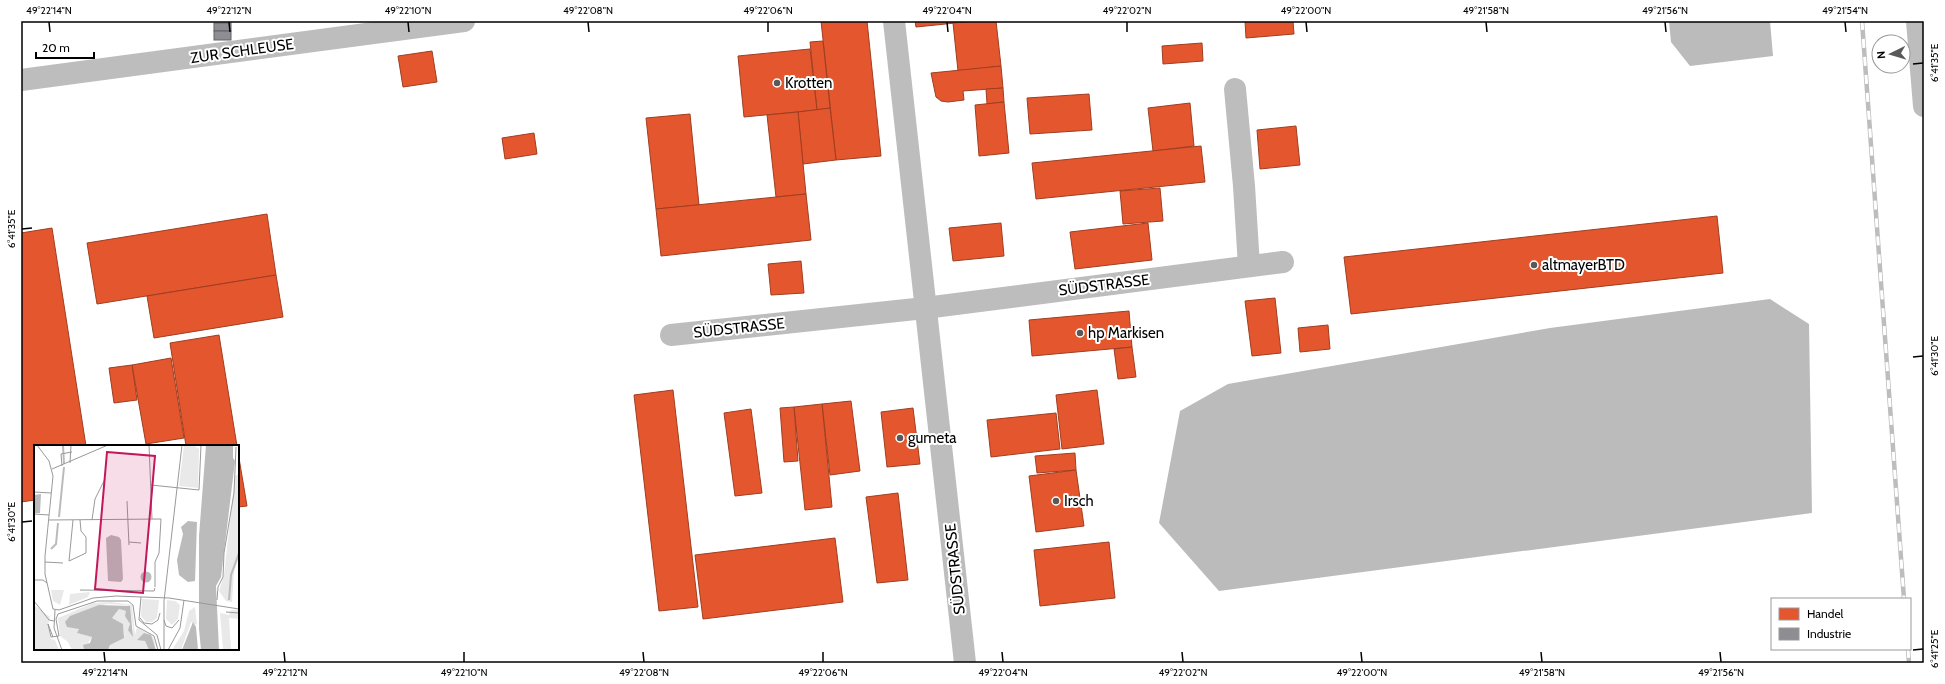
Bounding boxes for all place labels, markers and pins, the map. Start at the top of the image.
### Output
place label: Krotten [785,74,832,92]
marker: Krotten [772,78,782,88]
place label: altmayerBTD [1542,256,1625,274]
marker: altmayerBTD [1529,260,1539,270]
place label: hp Markisen [1088,324,1164,342]
marker: hp Markisen [1075,328,1085,338]
place label: gumeta [908,429,957,447]
marker: gumeta [895,433,905,443]
place label: Irsch [1064,492,1094,510]
marker: Irsch [1051,496,1061,506]

